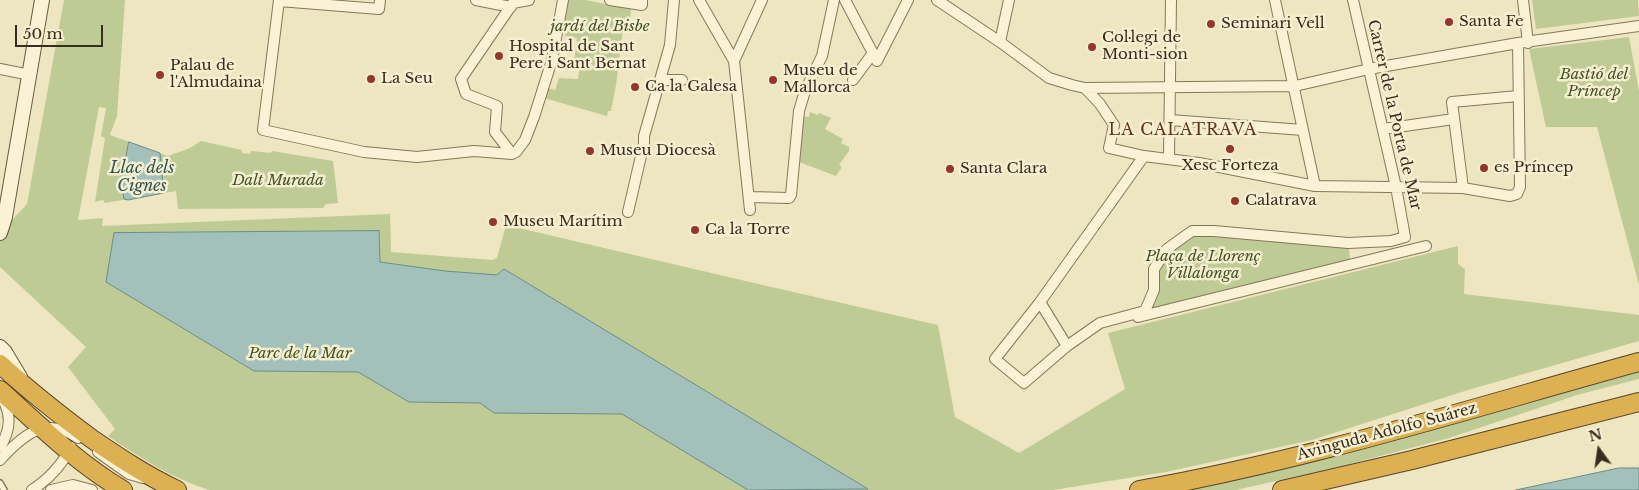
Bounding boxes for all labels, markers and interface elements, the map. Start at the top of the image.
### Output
place label: Santa Fe [1459,13,1524,31]
scale bar [18,15,105,47]
place label: Seminari Vell [1221,15,1325,33]
marker: Santa Fe [1443,16,1455,28]
park label: jardí del Bisbe [551,18,649,36]
marker: Seminari Vell [1205,18,1217,30]
street label: Carrer de la Porta de Mar [1363,18,1425,212]
text: 50 m [23,24,63,43]
place label: Col·legi de Monti-sion [1102,29,1188,64]
place label: Hospital de Sant Pere i Sant Bernat [509,38,647,73]
marker: Col·legi de Monti-sion [1086,41,1098,53]
marker: Hospital de Sant Pere i Sant Bernat [493,50,505,62]
place label: Palau de l'Almudaina [170,57,262,92]
place label: Museu de Mallorca [783,62,858,97]
park label: Bastió del Príncep [1560,66,1628,101]
marker: Palau de l'Almudaina [154,69,166,81]
place label: La Seu [381,70,433,88]
marker: La Seu [365,73,377,85]
marker: Museu de Mallorca [767,74,779,86]
place label: Ca la Galesa [645,78,737,96]
marker: Ca la Galesa [629,81,641,93]
district label: LA CALATRAVA [1107,120,1259,140]
place label: Museu Diocesà [600,142,716,160]
marker: Xesc Forteza [1224,143,1236,155]
marker: Museu Diocesà [584,145,596,157]
place label: Xesc Forteza [1182,157,1278,175]
water label: Llac dels Cignes [110,158,174,196]
place label: es Príncep [1494,159,1573,177]
place label: Santa Clara [960,160,1047,178]
marker: es Príncep [1478,162,1490,174]
marker: Santa Clara [944,163,956,175]
park label: Dalt Murada [232,172,324,190]
place label: Calatrava [1245,192,1317,210]
marker: Calatrava [1229,195,1241,207]
place label: Museu Marítim [503,213,623,231]
marker: Museu Marítim [487,216,499,228]
place label: Ca la Torre [705,221,790,239]
marker: Ca la Torre [689,224,701,236]
park label: Plaça de Llorenç Villalonga [1146,248,1260,283]
park label: Parc de la Mar [248,345,352,363]
street label: Avinguda Adolfo Suárez [1295,399,1479,465]
north arrow [1574,425,1624,475]
text: N [1587,425,1604,446]

